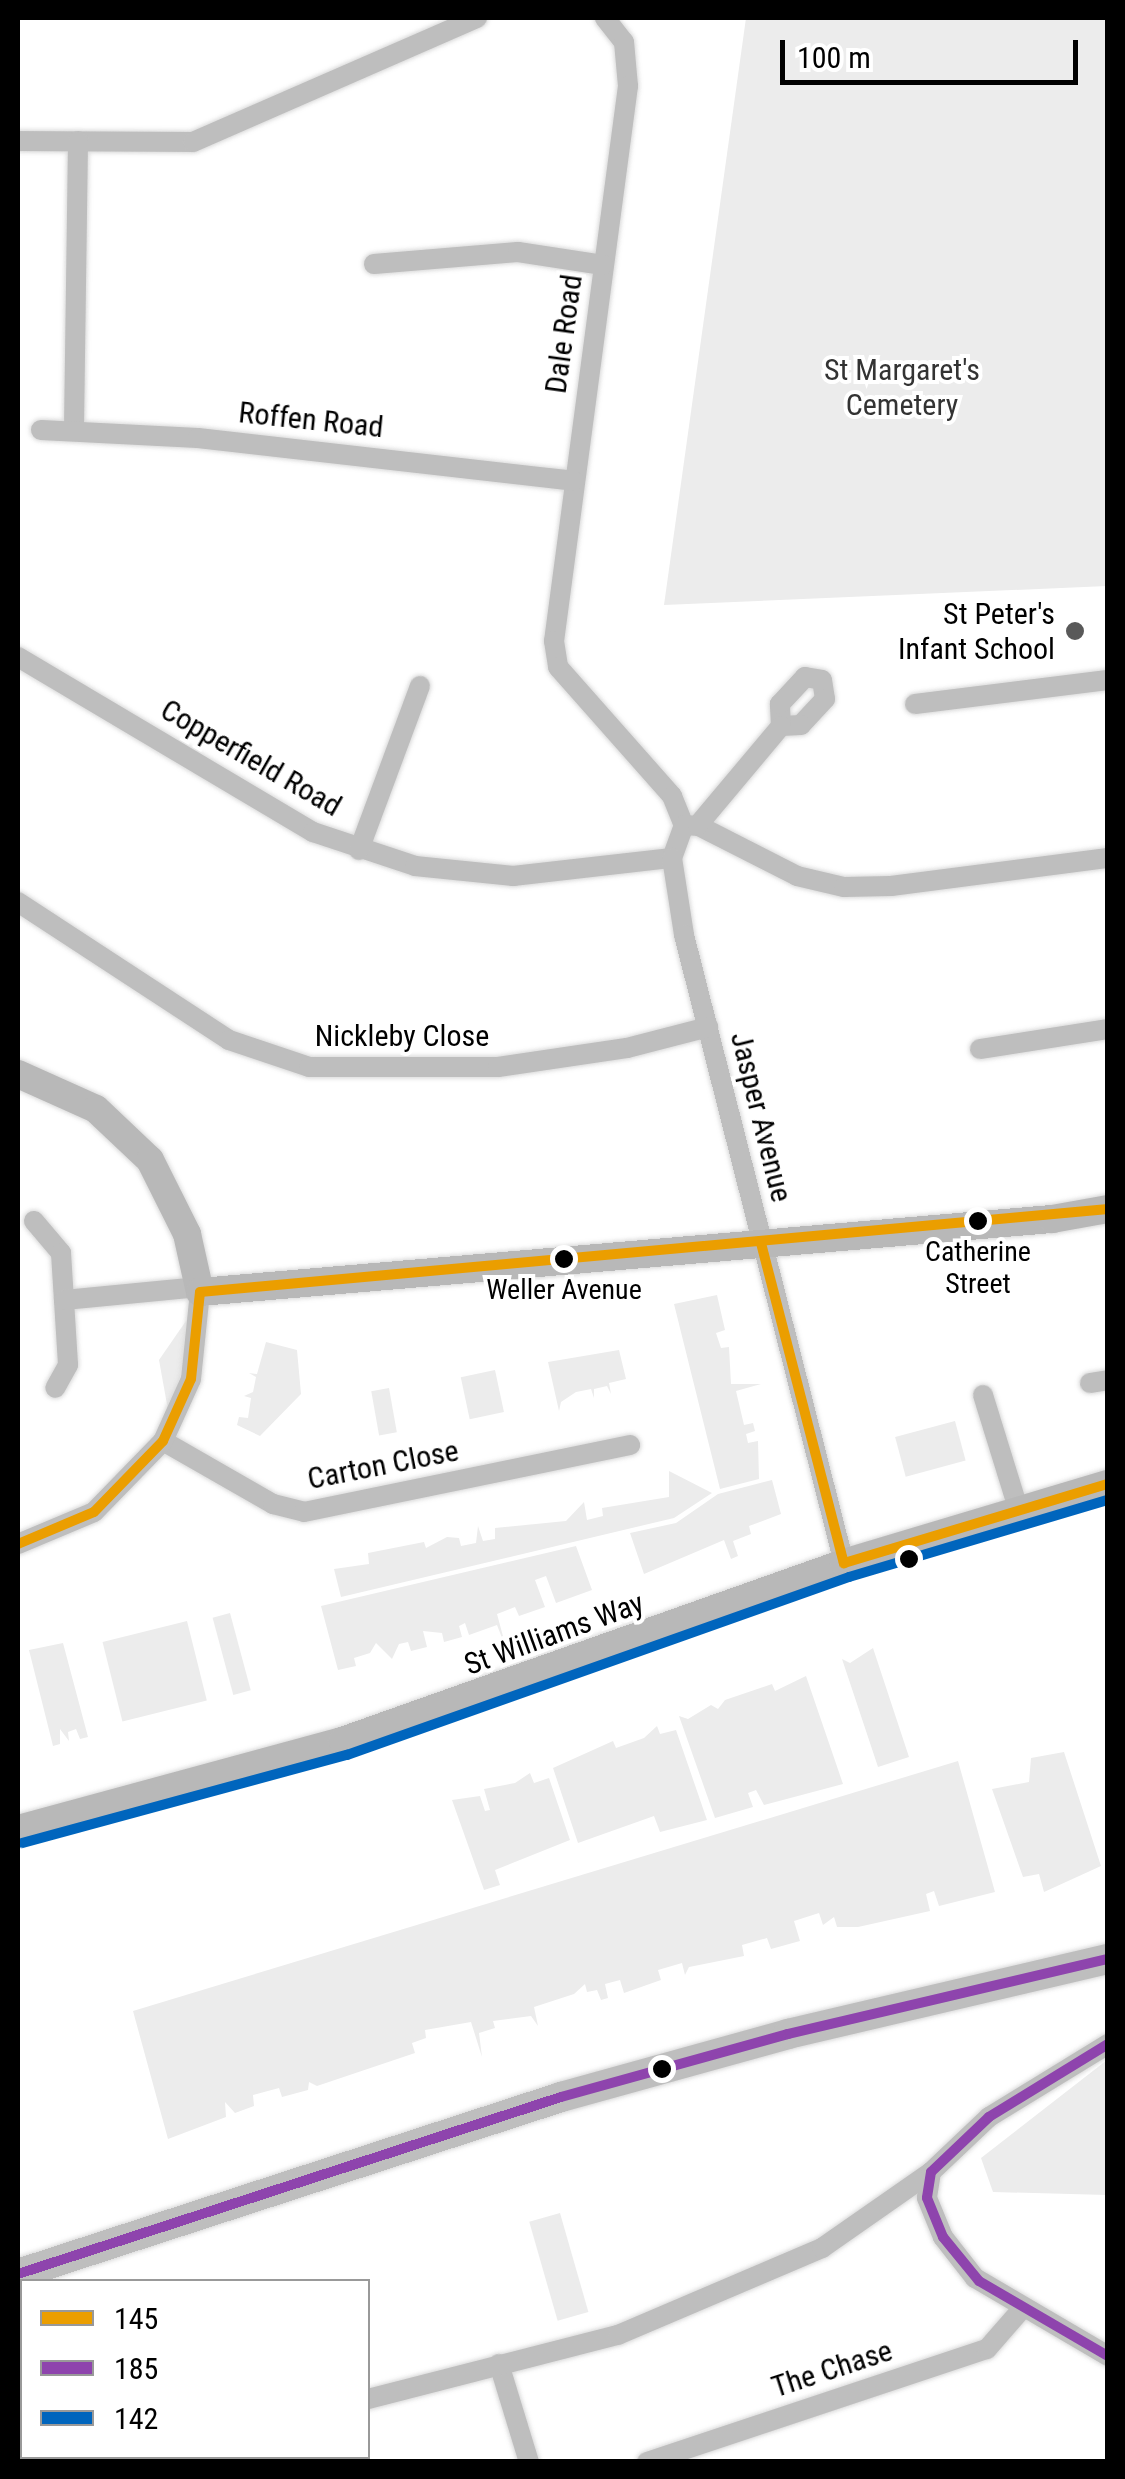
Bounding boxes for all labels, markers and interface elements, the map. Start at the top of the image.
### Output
scale bar [785,20,1082,82]
text: 100 m [797,40,871,75]
street label: Dale Road [538,272,590,396]
park label: St Margaret's Cemetery [824,352,980,422]
street label: Roffen Road [237,395,385,445]
place label: St Peter's Infant School [898,596,1055,666]
marker: St Peter's Infant School [1064,620,1086,642]
street label: Copperfield Road [154,692,348,824]
street label: Nickleby Close [315,1018,489,1054]
street label: Jasper Avenue [723,1028,799,1206]
marker: Catherine Street [968,1211,988,1231]
place label: Catherine Street [925,1235,1031,1301]
marker: Weller Avenue [554,1249,574,1269]
place label: Weller Avenue [486,1273,642,1307]
street label: Carton Close [304,1433,462,1497]
unlabelled marker [899,1549,919,1569]
street label: St Williams Way [459,1585,649,1683]
unlabelled marker [652,2059,672,2079]
legend [20,2279,370,2459]
text: 145 [114,2301,158,2336]
street label: The Chase [767,2333,897,2405]
text: 185 [114,2351,158,2386]
text: 142 [114,2401,158,2436]

